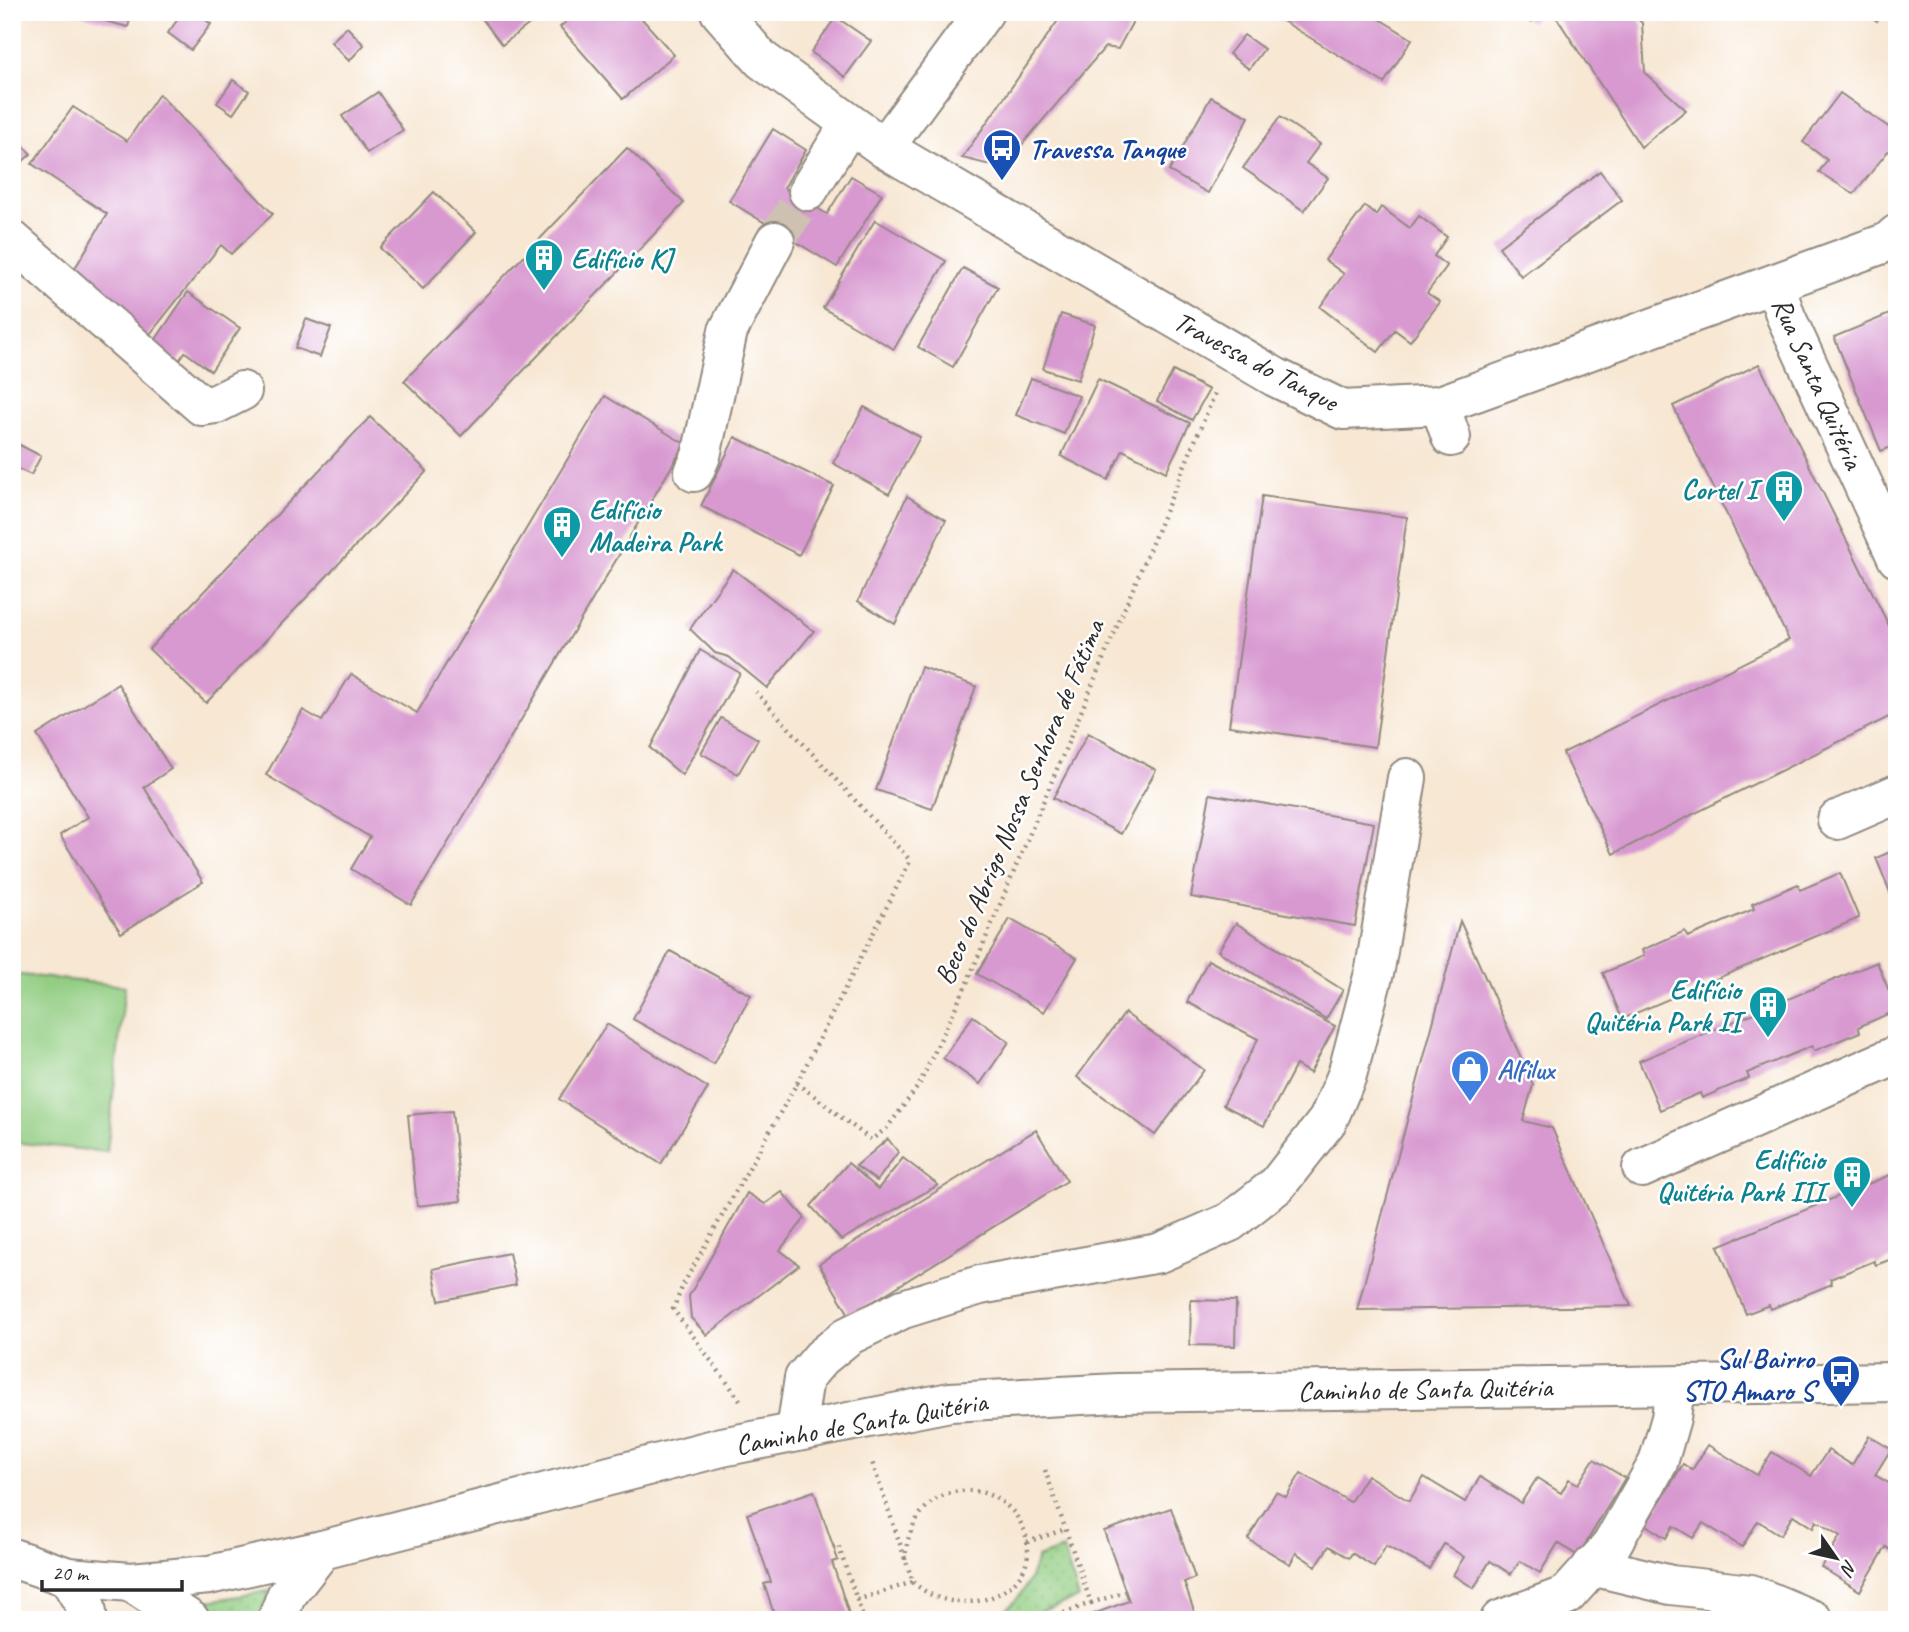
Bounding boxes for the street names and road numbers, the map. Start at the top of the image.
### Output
street label: Rua Santa Quitéria [1765,292,1872,476]
street label: Travessa do Tanque [1168,303,1346,420]
street label: Beco do Abrigo Nossa Senhora de Fátima [926,613,1113,990]
street label: Caminho de Santa Quitéria [1297,1369,1554,1409]
street label: Caminho de Santa Quitéria [733,1383,991,1462]

